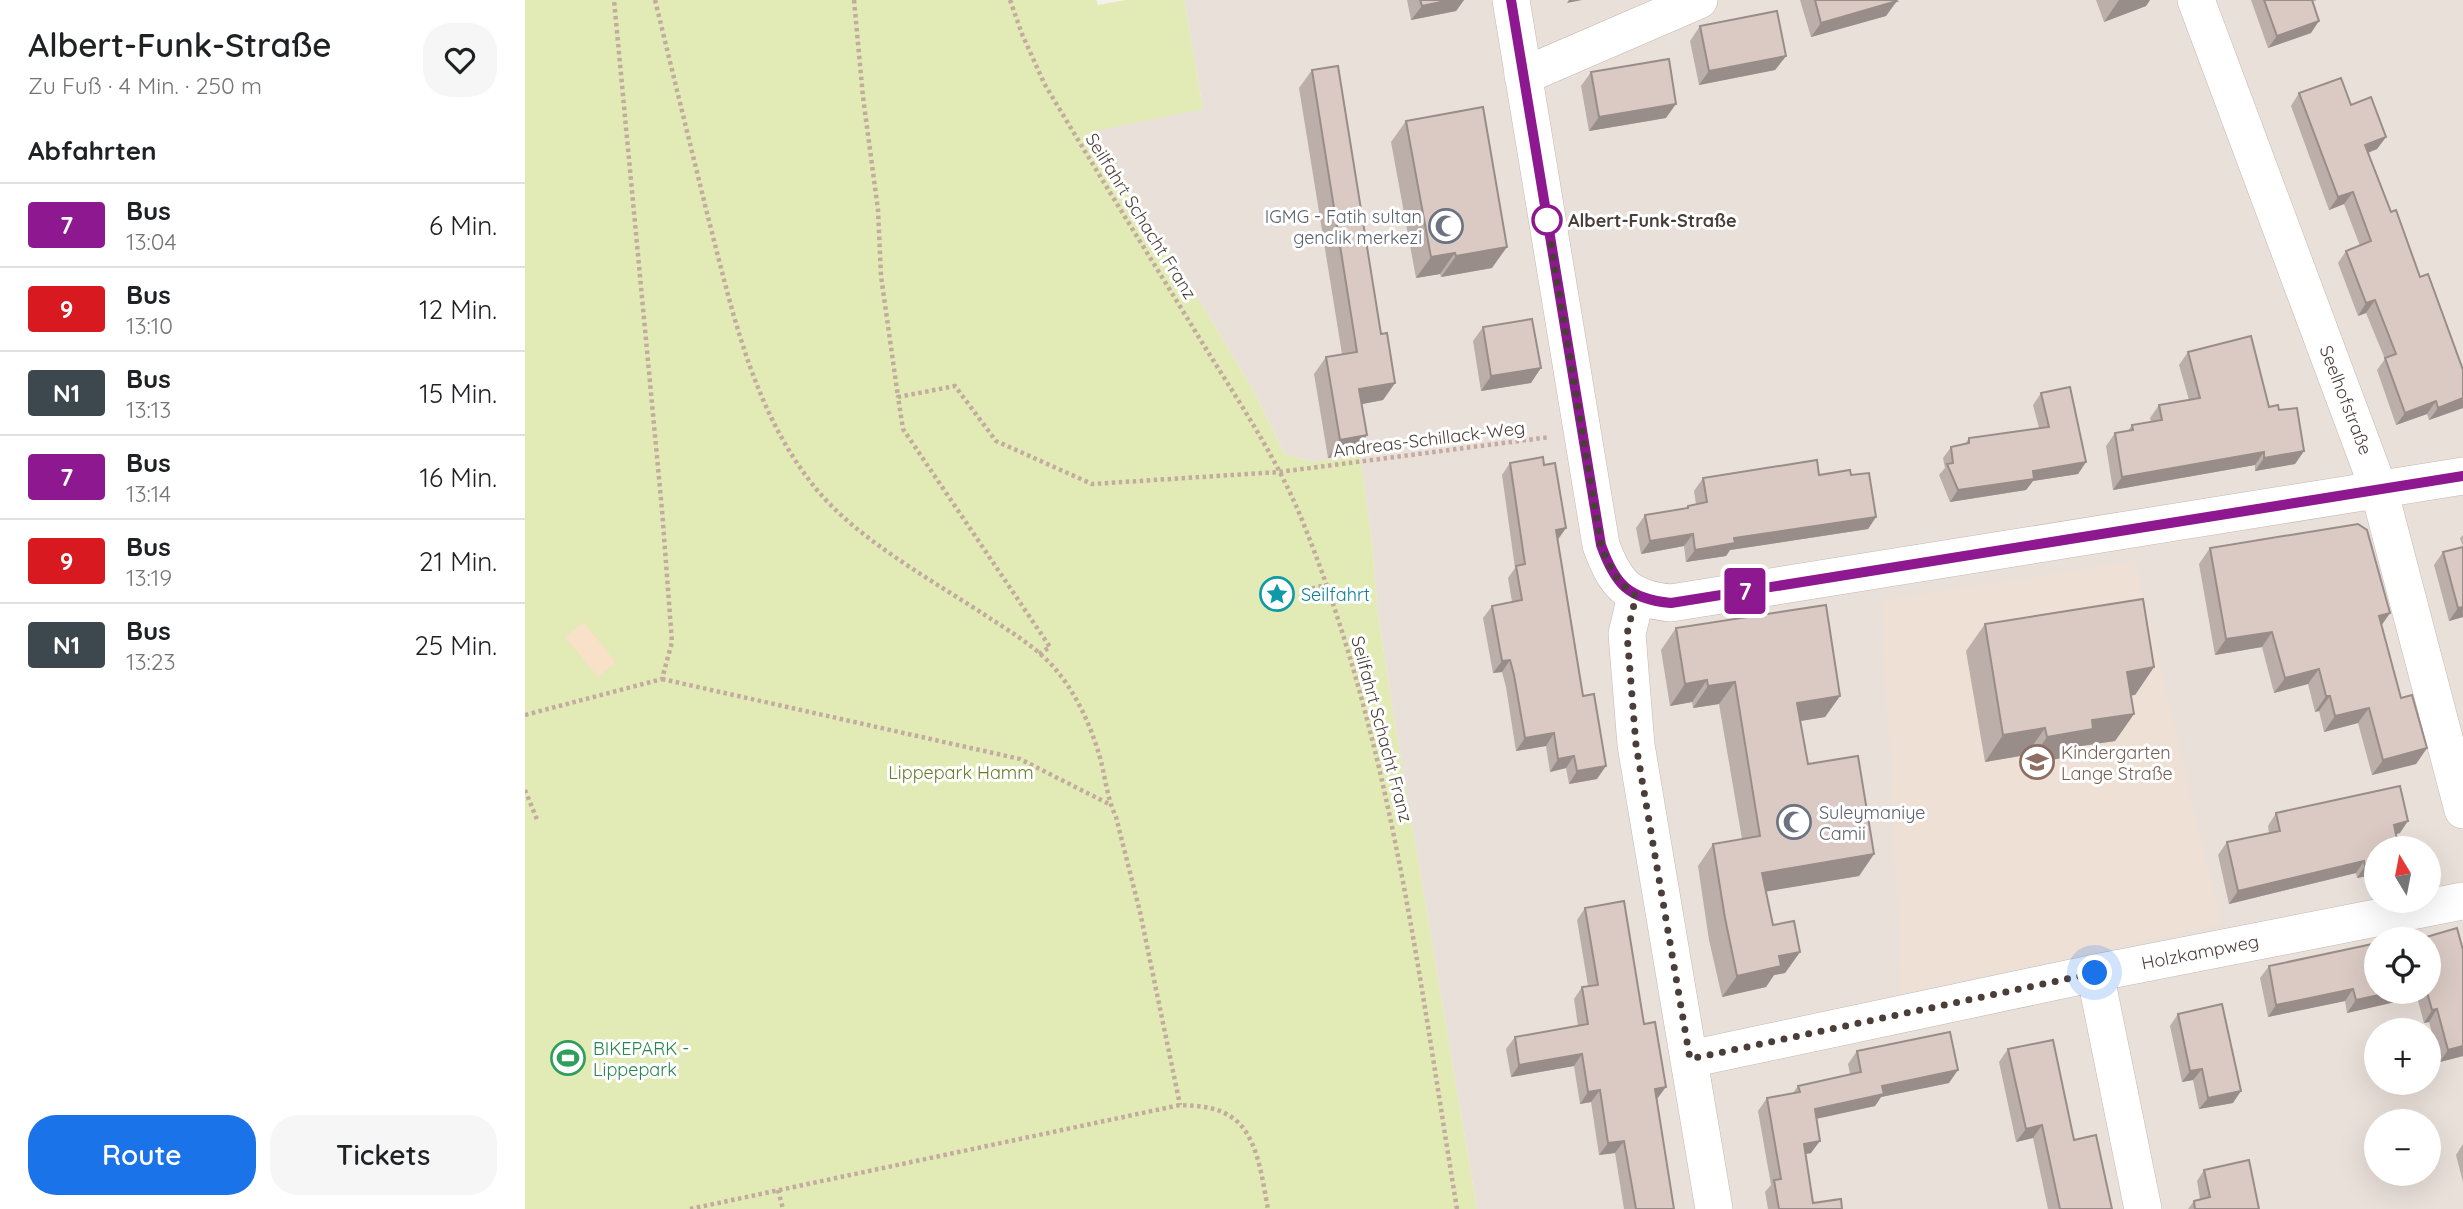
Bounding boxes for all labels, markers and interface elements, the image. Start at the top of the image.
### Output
button: heart [423,23,497,97]
text: Albert-Funk-Straße [28,24,332,65]
text: Zu Fuß · 4 Min. · 250 m [28,71,262,100]
street label: Seilfahrt Schacht Franz [1080,129,1202,303]
text: Abfahrten [28,134,157,167]
text: Bus [126,194,171,227]
place label: IGMG - Fatih sultan genclik merkezi [1265,205,1422,249]
marker: Albert-Funk-Straße [1532,205,1562,235]
mosque icon: IGMG - Fatih sultan genclik merkezi [1427,207,1465,245]
text: 6 Min. [429,209,497,242]
place label: Albert-Funk-Straße [1568,209,1737,232]
text: 7 [60,210,73,240]
text: 13:04 [126,227,177,256]
text: Bus [126,278,171,311]
text: 12 Min. [419,293,497,326]
text: 9 [60,294,73,324]
text: 13:10 [126,311,173,340]
street label: Seelhofstraße [2315,342,2377,458]
text: Bus [126,362,171,395]
text: 15 Min. [419,377,497,410]
text: N1 [53,378,80,408]
text: 13:13 [126,395,171,424]
street label: Andreas-Schillack-Weg [1332,416,1526,462]
text: Bus [126,446,171,479]
text: 16 Min. [419,461,497,494]
text: 7 [60,462,73,492]
text: 13:14 [126,479,171,508]
text: Bus [126,530,171,563]
text: 21 Min. [419,545,497,578]
text: 9 [60,546,73,576]
text: 13:19 [126,563,172,592]
line badge: 7 [1722,568,1768,614]
place icon: Seilfahrt [1258,575,1296,613]
text: 7 [1738,576,1752,606]
place label: Seilfahrt [1301,583,1370,606]
text: Bus [126,614,171,647]
text: 25 Min. [415,629,497,662]
text: N1 [53,630,80,660]
street label: Seilfahrt Schacht Franz [1346,633,1418,825]
text: 13:23 [126,647,176,676]
place label: Kindergarten Lange Straße [2061,741,2173,785]
school or university icon: Kindergarten Lange Straße [2018,743,2056,781]
park label: Lippepark Hamm [888,761,1034,784]
place label: Suleymaniye Camii [1819,801,1926,845]
mosque icon: Suleymaniye Camii [1775,803,1813,841]
north arrow [2364,836,2441,914]
map controls [2364,836,2441,1186]
button: locate [2364,927,2441,1004]
street label: Holzkampweg [2139,929,2261,975]
your location [2077,955,2112,990]
button: + [2364,1018,2441,1095]
place label: BIKEPARK - Lippepark [593,1037,689,1081]
sports icon: BIKEPARK - Lippepark [549,1039,587,1077]
button: − [2364,1109,2441,1186]
button: Route [28,1115,256,1195]
button: Tickets [270,1115,497,1195]

